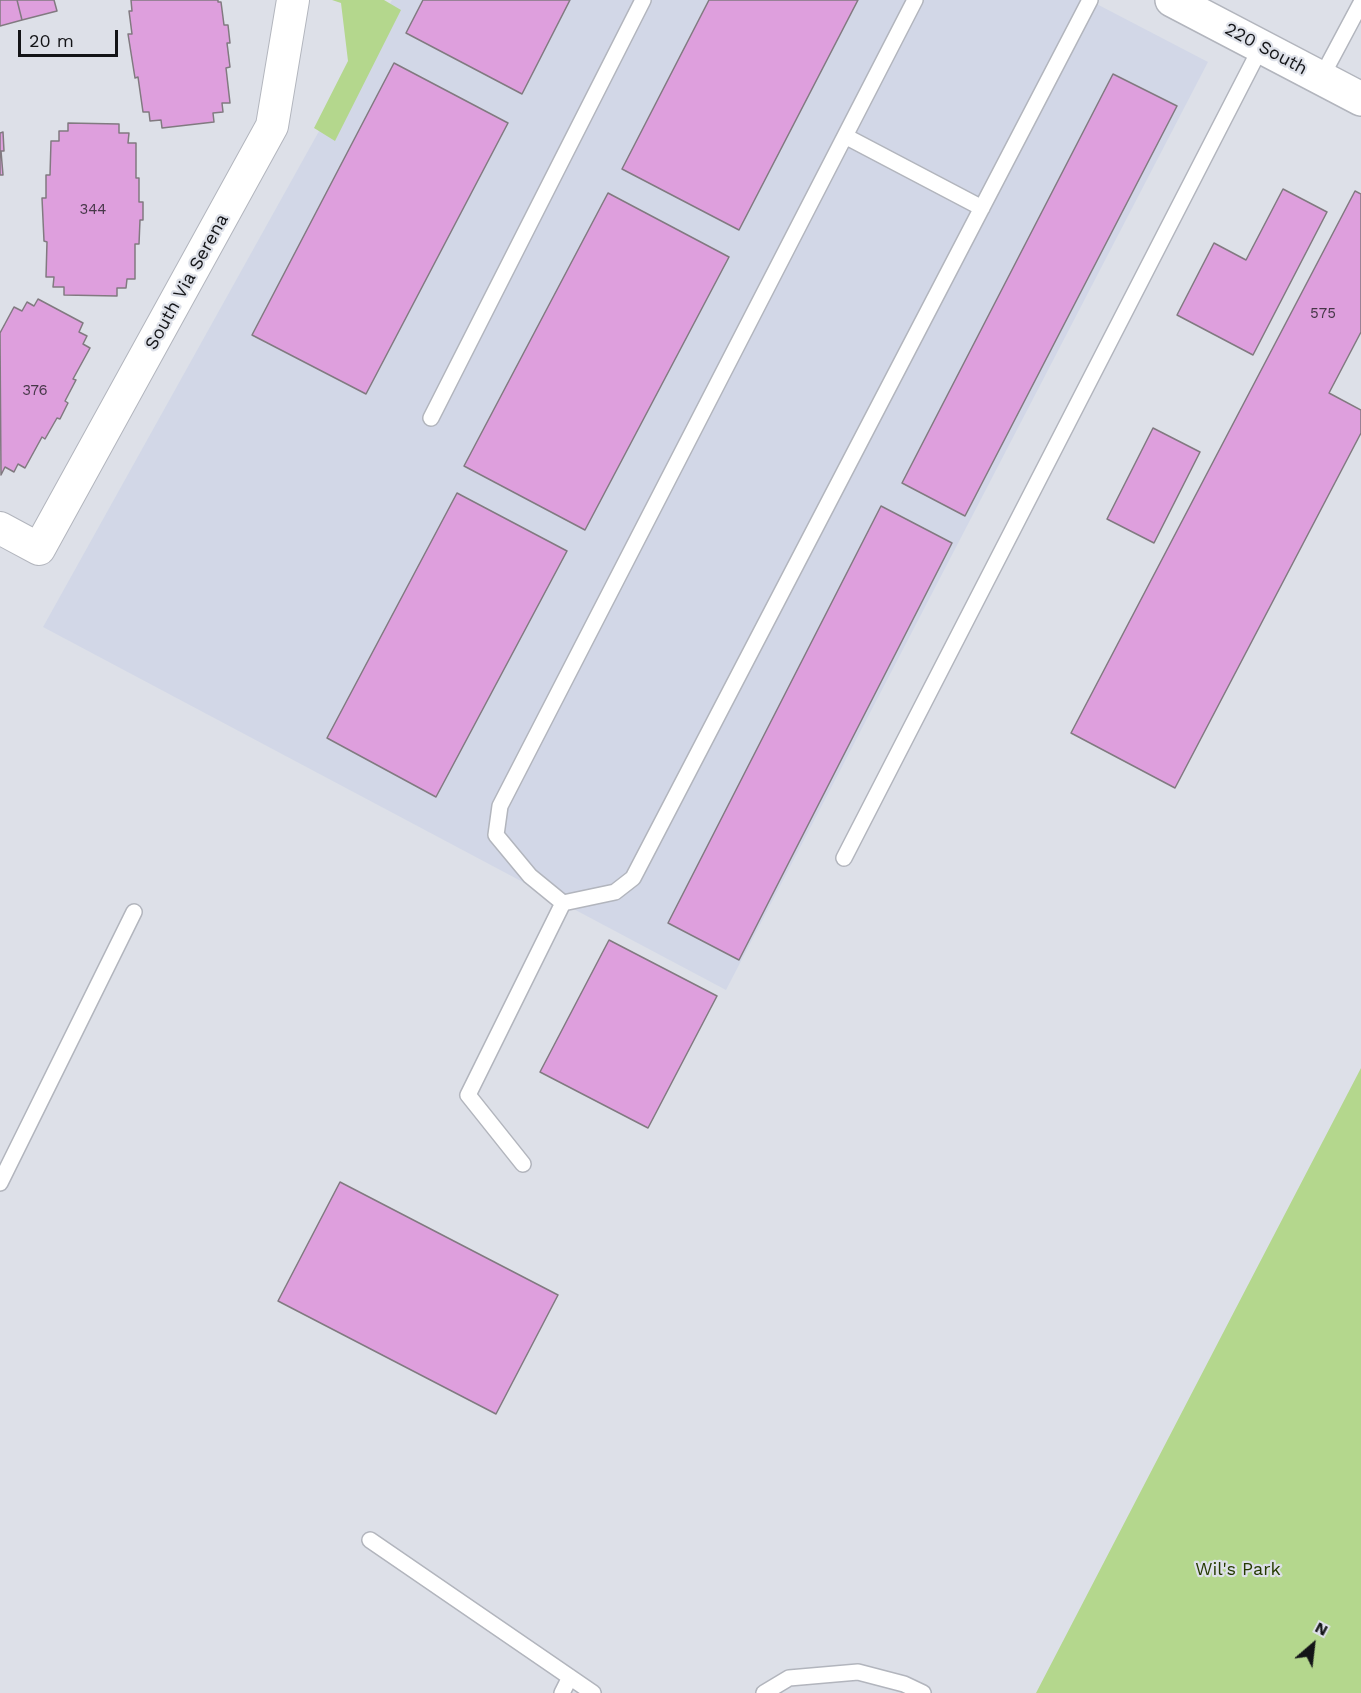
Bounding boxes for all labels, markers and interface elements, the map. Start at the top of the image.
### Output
scale bar [21,18,122,56]
street label: 220 South [1221,18,1311,80]
text: 20 m [29,30,74,51]
house number: 344 [79,201,107,219]
street label: South Via Serena [141,210,233,354]
house number: 575 [1310,305,1336,323]
house number: 376 [22,382,48,400]
park label: Wil's Park [1195,1559,1281,1581]
north arrow [1283,1615,1343,1675]
text: N [1312,1617,1331,1640]

